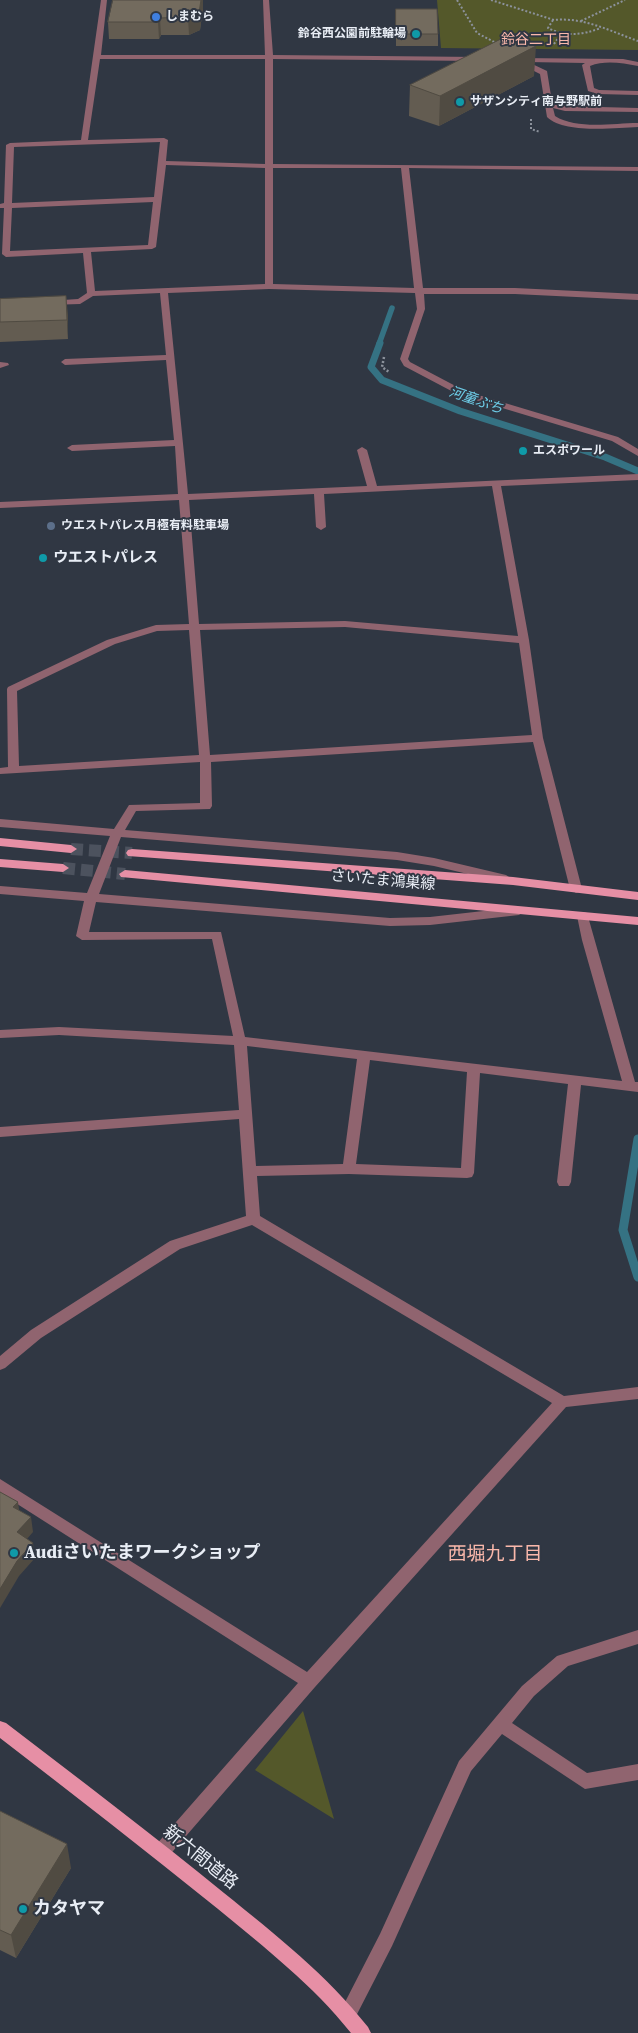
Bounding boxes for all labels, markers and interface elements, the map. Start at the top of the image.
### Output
place label: しまむら [166,10,214,24]
marker: しまむら [150,11,162,23]
place label: 鈴谷西公園前駐輪場 [298,27,406,41]
marker: 鈴谷西公園前駐輪場 [410,28,422,40]
district label: 鈴谷二丁目 [501,32,571,48]
place label: サザンシティ南与野駅前 [470,95,602,109]
marker: サザンシティ南与野駅前 [454,96,466,108]
water label: 河童ぶち [447,384,505,418]
place label: エスポワール [533,444,605,458]
marker: エスポワール [517,445,529,457]
place label: ウエストパレス月極有料駐車場 [61,519,229,533]
marker: ウエストパレス月極有料駐車場 [45,520,57,532]
place label: ウエストパレス [53,549,158,567]
marker: ウエストパレス [37,552,49,564]
street label: さいたま鴻巣線 [330,867,436,895]
place label: Audiさいたまワークショップ [24,1542,261,1564]
district label: 西堀九丁目 [448,1544,542,1566]
marker: Audiさいたまワークショップ [8,1547,20,1559]
street label: 新六間道路 [158,1821,242,1895]
place label: カタヤマ [33,1898,105,1920]
marker: カタヤマ [17,1903,29,1915]

